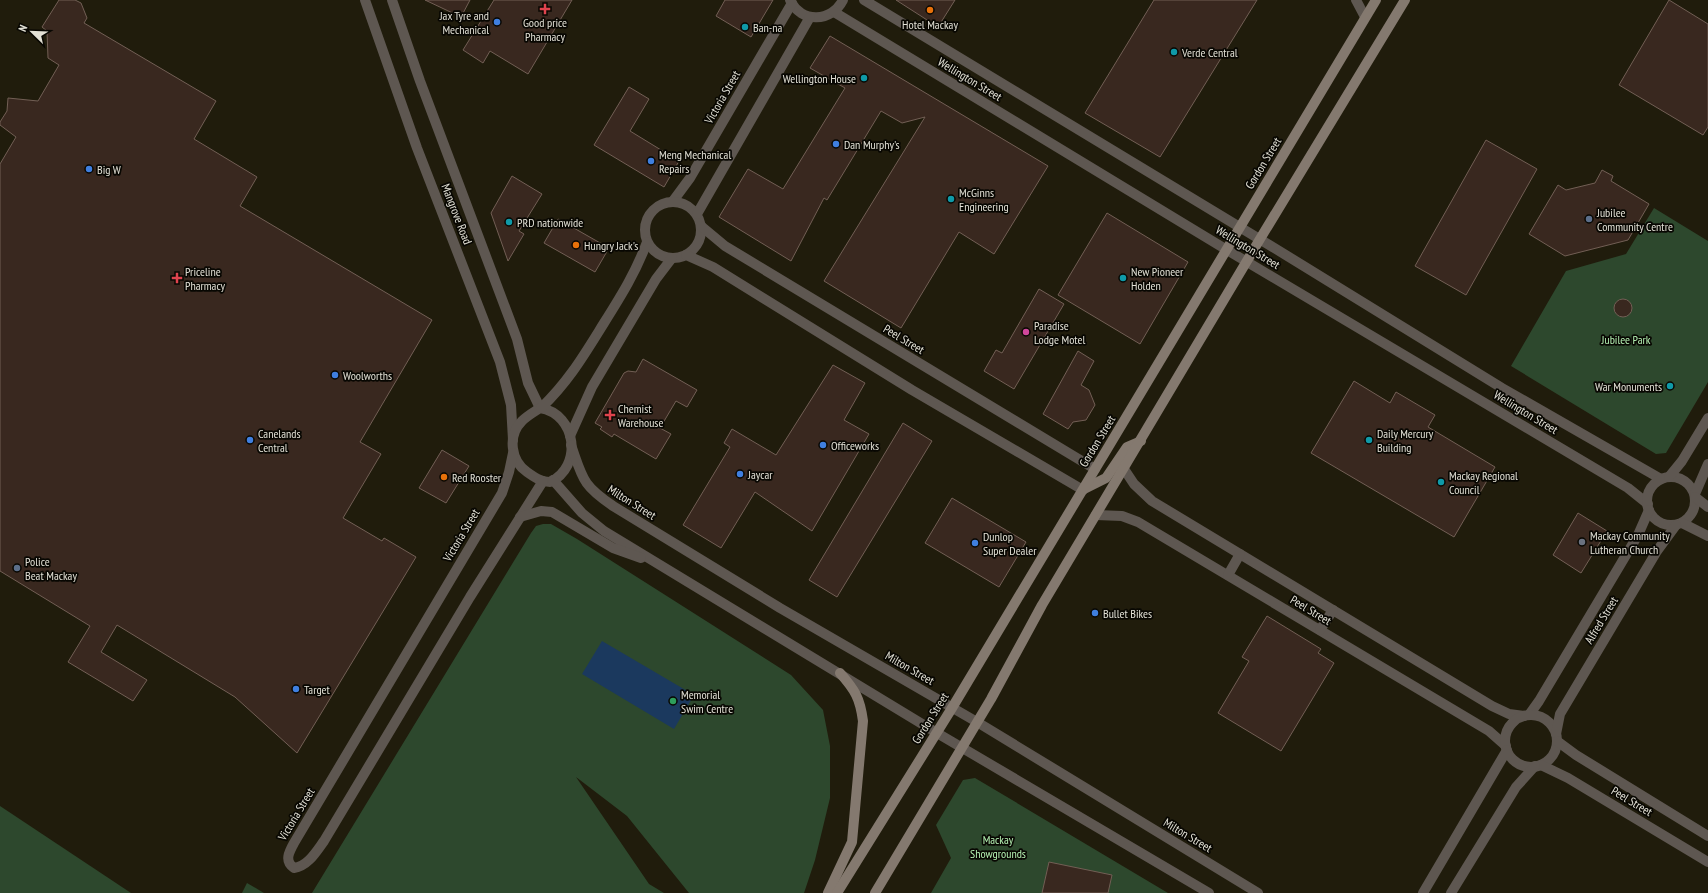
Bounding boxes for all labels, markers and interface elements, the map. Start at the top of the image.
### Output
marker: Good price Pharmacy [540,4,550,14]
marker: Hotel Mackay [925,5,935,15]
place label: Jax Tyre and Mechanical [439,8,489,37]
north arrow [12,12,52,52]
place label: Good price Pharmacy [523,15,567,44]
marker: Jax Tyre and Mechanical [492,17,502,27]
place label: Hotel Mackay [902,17,958,32]
place label: Ban-na [753,20,782,35]
marker: Ban-na [740,22,750,32]
text: N [15,23,30,34]
place label: Verde Central [1181,45,1238,60]
marker: Verde Central [1169,47,1179,57]
street label: Wellington Street [935,54,1005,104]
street label: Victoria Street [700,67,744,127]
place label: Wellington House [783,71,856,86]
marker: Wellington House [859,73,869,83]
street label: Gordon Street [1242,134,1285,191]
place label: Dan Murphy's [844,137,900,152]
marker: Dan Murphy's [831,139,841,149]
place label: Meng Mechanical Repairs [659,147,731,176]
marker: Meng Mechanical Repairs [646,156,656,166]
place label: Big W [97,162,121,177]
marker: Big W [84,164,94,174]
street label: Mangrove Road [439,181,475,247]
place label: McGinns Engineering [959,185,1009,214]
marker: McGinns Engineering [946,194,956,204]
place label: Jubilee Community Centre [1596,205,1673,234]
marker: Jubilee Community Centre [1584,214,1594,224]
place label: PRD nationwide [517,215,583,230]
marker: PRD nationwide [504,217,514,227]
street label: Wellington Street [1213,222,1283,272]
place label: Hungry Jack's [584,238,638,253]
marker: Hungry Jack's [571,240,581,250]
place label: Priceline Pharmacy [185,264,226,293]
place label: New Pioneer Holden [1131,264,1184,293]
marker: Priceline Pharmacy [172,273,182,283]
marker: New Pioneer Holden [1118,273,1128,283]
place label: Paradise Lodge Motel [1034,318,1086,347]
street label: Peel Street [881,321,928,357]
marker: Paradise Lodge Motel [1021,327,1031,337]
park label: Jubilee Park [1601,332,1651,347]
place label: Woolworths [343,368,392,383]
marker: Woolworths [330,370,340,380]
place label: War Monuments [1595,379,1662,394]
marker: War Monuments [1665,381,1675,391]
street label: Wellington Street [1491,387,1561,437]
place label: Chemist Warehouse [618,401,663,430]
marker: Chemist Warehouse [605,410,615,420]
street label: Gordon Street [1076,412,1119,469]
place label: Canelands Central [258,426,300,455]
place label: Daily Mercury Building [1377,426,1434,455]
marker: Canelands Central [245,435,255,445]
marker: Daily Mercury Building [1364,435,1374,445]
place label: Officeworks [831,438,879,453]
marker: Officeworks [818,440,828,450]
place label: Jaycar [747,467,773,482]
place label: Mackay Regional Council [1449,468,1518,497]
marker: Jaycar [735,469,745,479]
place label: Red Rooster [452,470,502,485]
marker: Red Rooster [439,472,449,482]
marker: Mackay Regional Council [1436,477,1446,487]
street label: Milton Street [605,481,659,523]
street label: Victoria Street [439,505,483,565]
place label: Mackay Community Lutheran Church [1590,528,1670,557]
place label: Dunlop Super Dealer [983,529,1037,558]
marker: Mackay Community Lutheran Church [1577,537,1587,547]
marker: Dunlop Super Dealer [970,538,980,548]
place label: Police Beat Mackay [25,554,77,583]
marker: Police Beat Mackay [12,563,22,573]
street label: Peel Street [1288,592,1335,628]
street label: Alfred Street [1581,593,1621,646]
place label: Bullet Bikes [1103,606,1152,621]
marker: Bullet Bikes [1090,608,1100,618]
street label: Milton Street [883,648,938,688]
place label: Target [304,682,331,697]
marker: Target [291,684,301,694]
place label: Memorial Swim Centre [681,687,733,716]
street label: Gordon Street [908,689,952,746]
marker: Memorial Swim Centre [668,696,678,706]
street label: Peel Street [1609,783,1656,819]
street label: Victoria Street [274,784,318,844]
street label: Milton Street [1161,815,1216,856]
park label: Mackay Showgrounds [970,832,1026,861]

